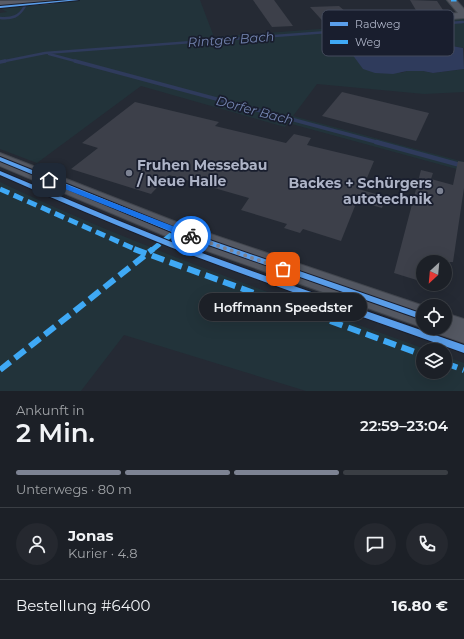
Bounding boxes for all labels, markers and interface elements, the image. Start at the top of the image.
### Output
legend [322,10,454,56]
text: Radweg [355,17,401,31]
water label: Rintger Bach [187,28,275,50]
text: Weg [355,35,381,49]
water label: Dorfer Bach [215,92,295,128]
place label: Fruhen Messebau / Neue Halle [136,156,267,190]
pin [32,163,66,197]
marker: Fruhen Messebau / Neue Halle [124,168,134,178]
icon: home [38,169,60,191]
place label: Backes + Schürgers autotechnik [288,174,433,208]
marker: Backes + Schürgers autotechnik [435,186,445,196]
courier [171,216,211,256]
icon: bike [180,225,202,247]
pin [266,252,300,286]
north arrow [416,255,452,291]
map controls [416,255,452,379]
icon: bag [272,258,294,280]
callout: Hoffmann Speedster [199,293,367,321]
text: Hoffmann Speedster [213,299,353,315]
button: locate [416,299,452,335]
button: layers [416,343,452,379]
text: Ankunft in [16,402,85,418]
text: 22:59–23:04 [360,416,448,435]
text: 2 Min. [16,417,95,449]
text: Unterwegs · 80 m [16,481,132,497]
button: person [16,523,58,565]
button: chat [354,523,396,565]
button: phone [406,523,448,565]
text: Jonas [68,526,114,545]
text: Kurier · 4.8 [68,545,138,561]
text: Bestellung #6400 [16,596,150,615]
text: 16.80 € [392,596,448,615]

